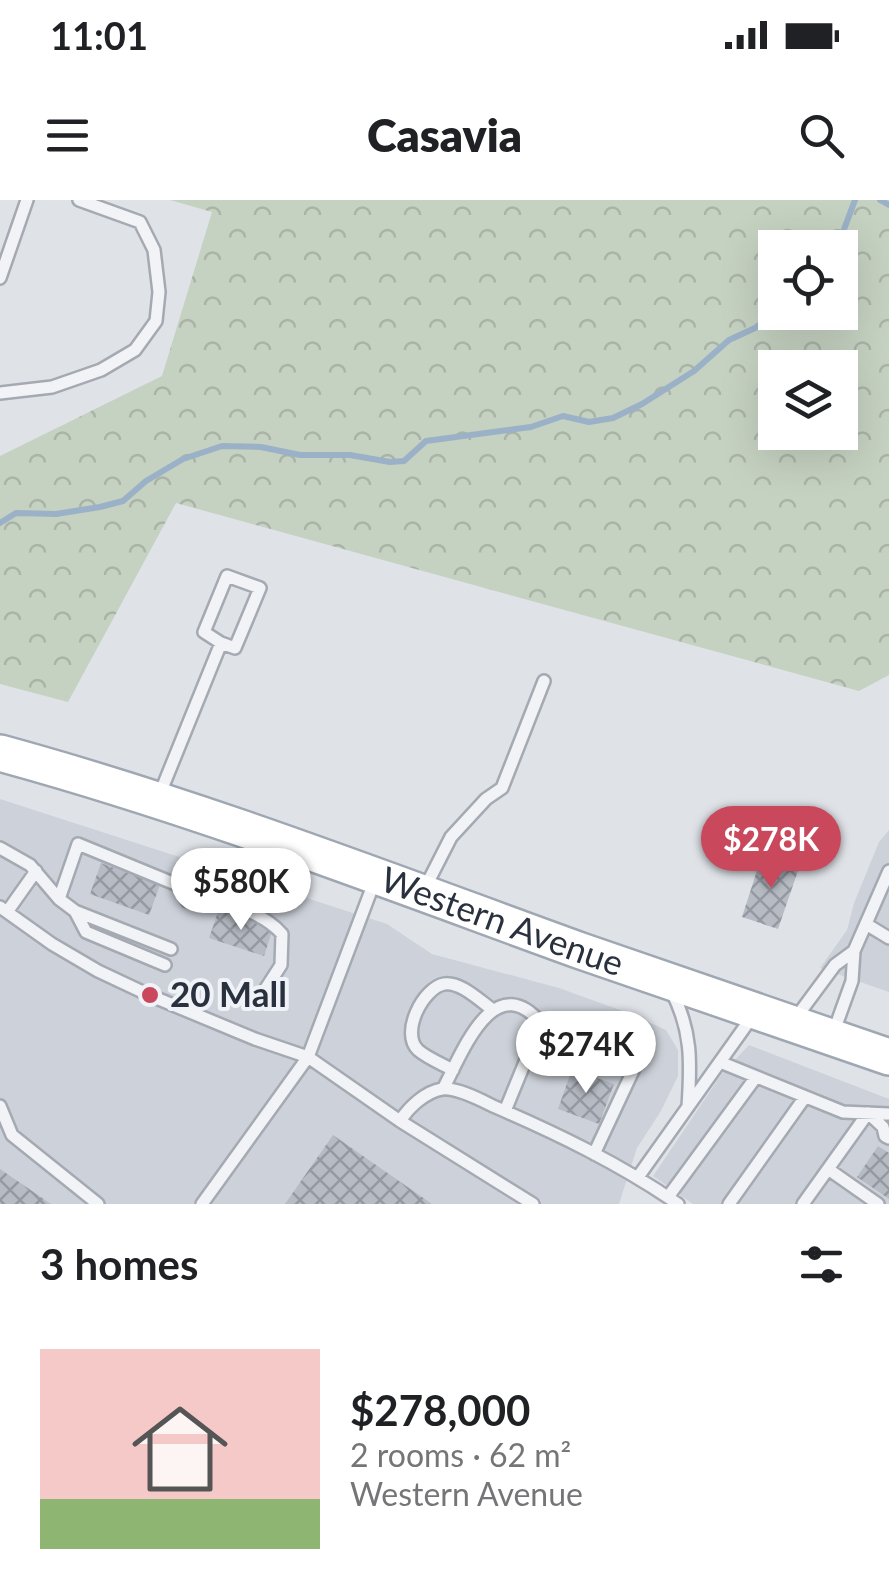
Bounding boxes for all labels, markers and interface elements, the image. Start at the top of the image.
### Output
text: 11:01 [50,12,148,58]
icon: menu [40,108,95,163]
text: Casavia [367,108,522,162]
icon: search [794,108,849,163]
map controls [758,230,858,450]
button: locate [758,230,858,330]
button: layers [758,350,858,450]
pin: $278K [701,806,841,891]
text: $278K [723,819,819,858]
pin: $580K [171,848,311,933]
street label: Western Avenue [376,857,629,983]
text: $580K [193,861,289,900]
place label: 20 Mall [170,972,287,1014]
marker: 20 Mall [139,984,161,1006]
pin: $274K [516,1011,656,1096]
text: $274K [538,1024,634,1063]
icon: filters [794,1237,849,1292]
text: 3 homes [40,1239,198,1289]
text: $278,000 [350,1385,530,1435]
icon: home [120,1389,240,1509]
text: 2 rooms · 62 m² [350,1435,571,1474]
text: Western Avenue [350,1474,583,1513]

